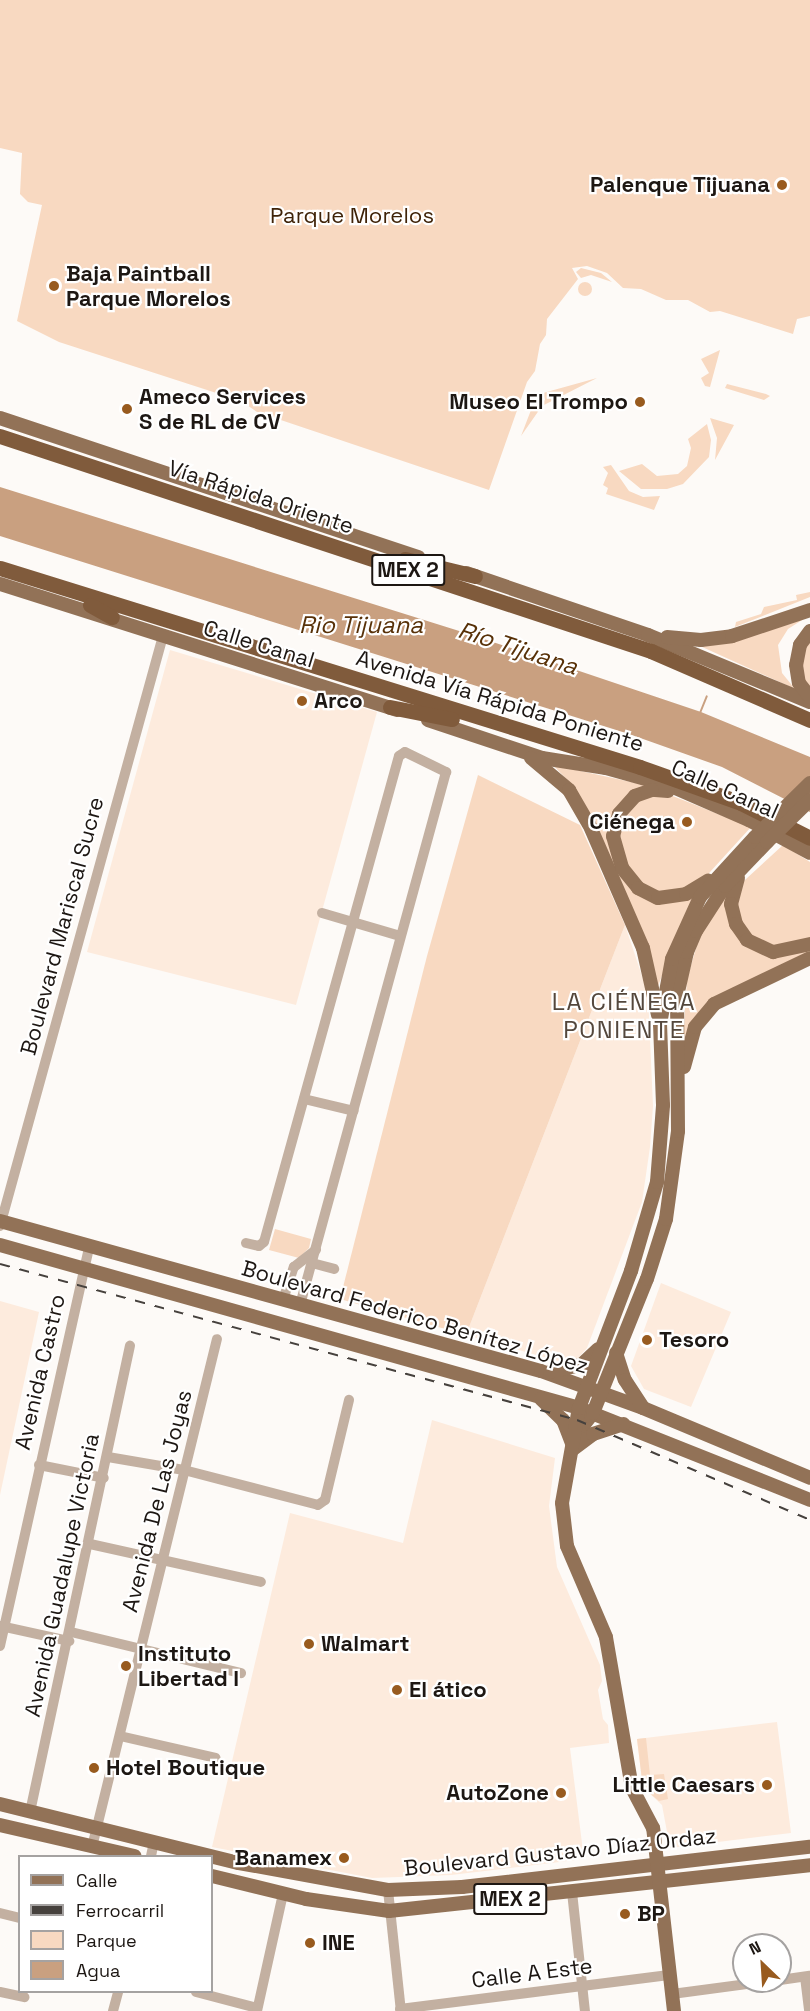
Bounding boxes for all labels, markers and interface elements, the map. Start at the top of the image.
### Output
place label: Palenque Tijuana [589,172,770,198]
marker: Palenque Tijuana [775,178,789,192]
park label: Parque Morelos [270,203,434,229]
place label: Baja Paintball Parque Morelos [66,260,231,312]
marker: Baja Paintball Parque Morelos [47,279,61,293]
place label: Ameco Services S de RL de CV [139,383,306,434]
place label: Museo El Trompo [449,389,628,415]
marker: Museo El Trompo [633,395,647,409]
marker: Ameco Services S de RL de CV [120,402,134,416]
street label: Vía Rápida Oriente [165,455,357,539]
road number: MEX 2 [370,552,446,588]
water label: Rio Tijuana [299,611,423,639]
street label: Calle Canal [200,615,318,673]
water label: Río Tijuana [454,615,582,681]
street label: Avenida Vía Rápida Poniente [353,645,647,757]
place label: Arco [314,688,363,714]
marker: Arco [295,694,309,708]
street label: Calle Canal [667,754,783,824]
street label: Boulevard Mariscal Sucre [15,794,109,1058]
place label: Ciénega [589,809,675,835]
marker: Ciénega [680,815,694,829]
district label: LA CIÉNEGA PONIENTE [552,988,696,1044]
street label: Boulevard Federico Benítez López [239,1255,591,1379]
street label: Avenida Castro [9,1292,71,1452]
place label: Tesoro [659,1327,729,1353]
marker: Tesoro [640,1333,654,1347]
street label: Avenida De Las Joyas [117,1387,197,1615]
street label: Avenida Guadalupe Victoria [19,1431,105,1719]
place label: Walmart [321,1631,409,1657]
marker: Walmart [302,1637,316,1651]
place label: Instituto Libertad I [138,1640,239,1692]
marker: Instituto Libertad I [119,1659,133,1673]
place label: El ático [409,1677,487,1703]
marker: El ático [390,1683,404,1697]
place label: Hotel Boutique [106,1755,265,1781]
marker: Hotel Boutique [87,1761,101,1775]
place label: Little Caesars [612,1772,755,1798]
marker: Little Caesars [760,1778,774,1792]
place label: AutoZone [446,1780,549,1806]
marker: AutoZone [554,1786,568,1800]
street label: Boulevard Gustavo Díaz Ordaz [402,1822,718,1882]
place label: Banamex [235,1845,332,1871]
marker: Banamex [337,1851,351,1865]
legend [18,1855,213,1993]
text: Calle [76,1869,117,1892]
road number: MEX 2 [472,1881,548,1917]
text: Ferrocarril [76,1899,164,1922]
place label: BP [637,1901,665,1927]
marker: BP [618,1907,632,1921]
text: Parque [76,1929,137,1952]
place label: INE [322,1930,355,1956]
north arrow [732,1933,792,1993]
marker: INE [303,1936,317,1950]
text: N [746,1936,764,1960]
street label: Calle A Este [470,1952,594,1994]
text: Agua [76,1959,120,1982]

